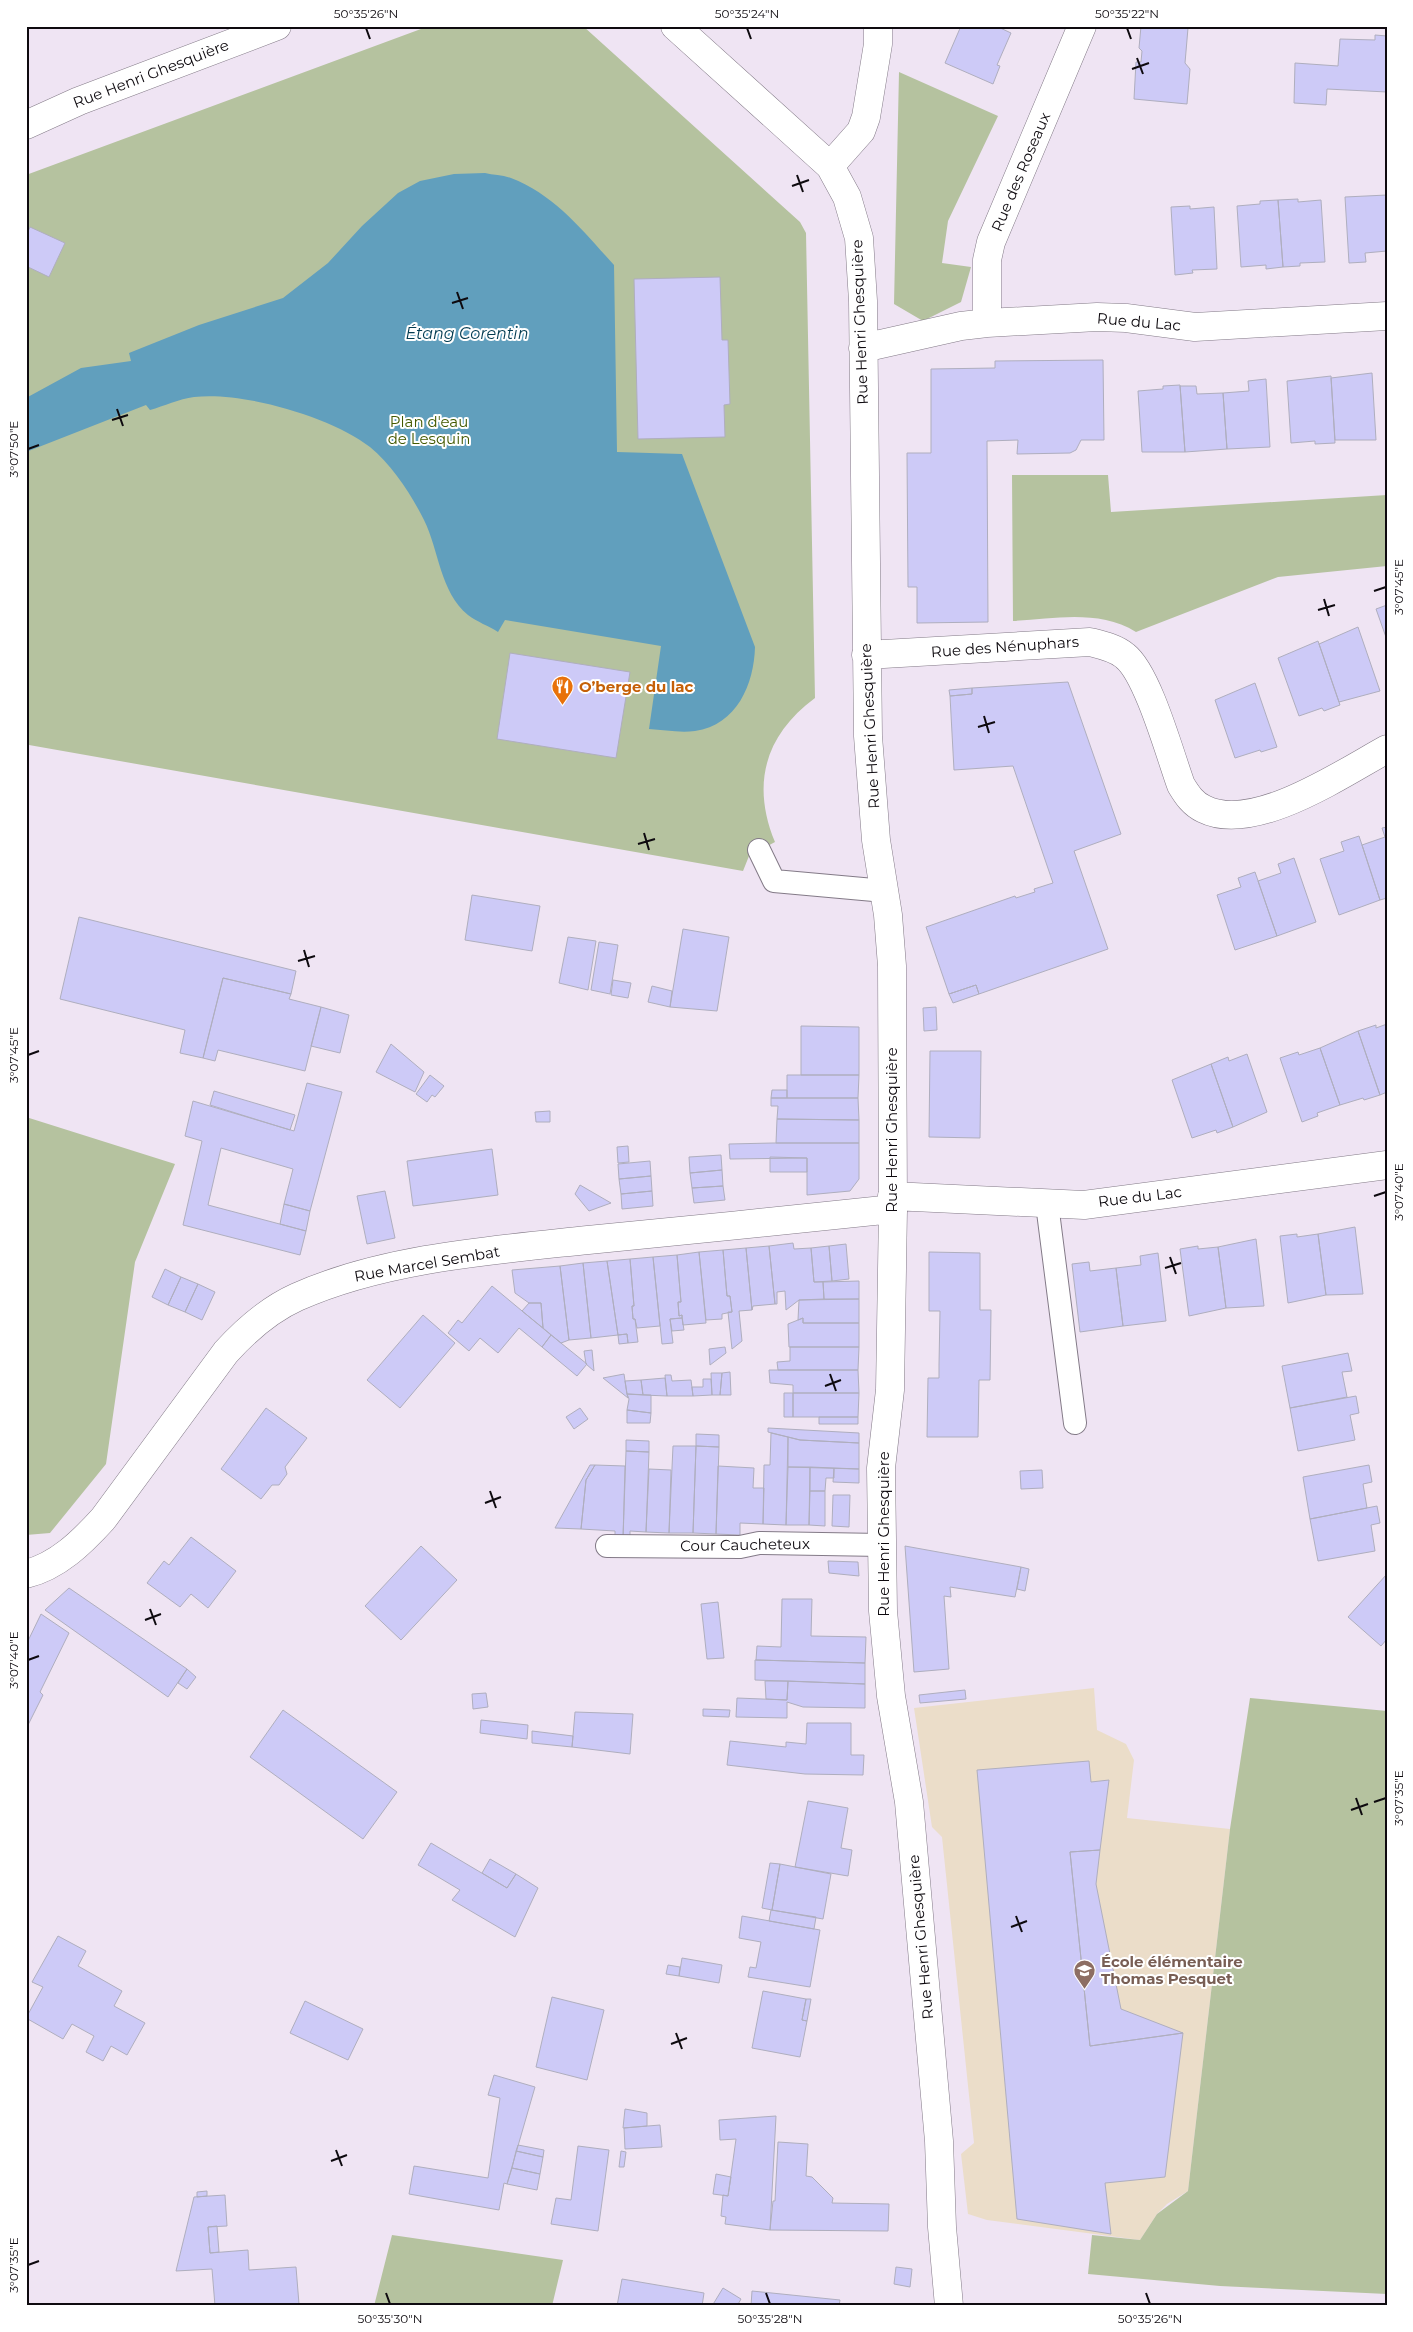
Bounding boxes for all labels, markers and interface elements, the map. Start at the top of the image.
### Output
text: 50°35'26"N [334,6,398,21]
text: 50°35'24"N [715,6,779,21]
text: 50°35'22"N [1095,6,1159,21]
street label: Rue Henri Ghesquière [70,35,231,112]
street label: Rue des Roseaux [987,109,1054,234]
street label: Rue Henri Ghesquière [847,239,872,405]
street label: Rue du Lac [1096,308,1182,335]
water label: Étang Corentin [406,324,529,343]
park label: Plan d'eau de Lesquin [388,412,470,448]
text: 3°07'50"E [6,421,21,477]
text: 3°07'45"E [1391,559,1406,615]
street label: Rue des Nénuphars [930,632,1080,661]
street label: Rue Henri Ghesquière [856,643,883,809]
restaurant icon: O’berge du lac [551,675,575,706]
place label: O’berge du lac [579,677,693,696]
text: 3°07'45"E [6,1027,21,1083]
street label: Rue Henri Ghesquière [882,1047,901,1213]
text: 3°07'40"E [1391,1163,1406,1221]
street label: Rue du Lac [1097,1182,1183,1211]
street label: Rue Marcel Sembat [353,1241,501,1286]
street label: Rue Henri Ghesquière [874,1451,893,1617]
street label: Cour Caucheteux [680,1534,810,1555]
text: 3°07'40"E [6,1631,21,1689]
text: 3°07'35"E [1391,1770,1406,1826]
street label: Rue Henri Ghesquière [904,1854,937,2020]
place label: École élémentaire Thomas Pesquet [1101,1952,1243,1988]
school or university icon: École élémentaire Thomas Pesquet [1073,1959,1097,1990]
text: 3°07'35"E [6,2237,21,2293]
text: 50°35'30"N [357,2311,423,2326]
text: 50°35'28"N [738,2311,802,2326]
text: 50°35'26"N [1118,2311,1182,2326]

